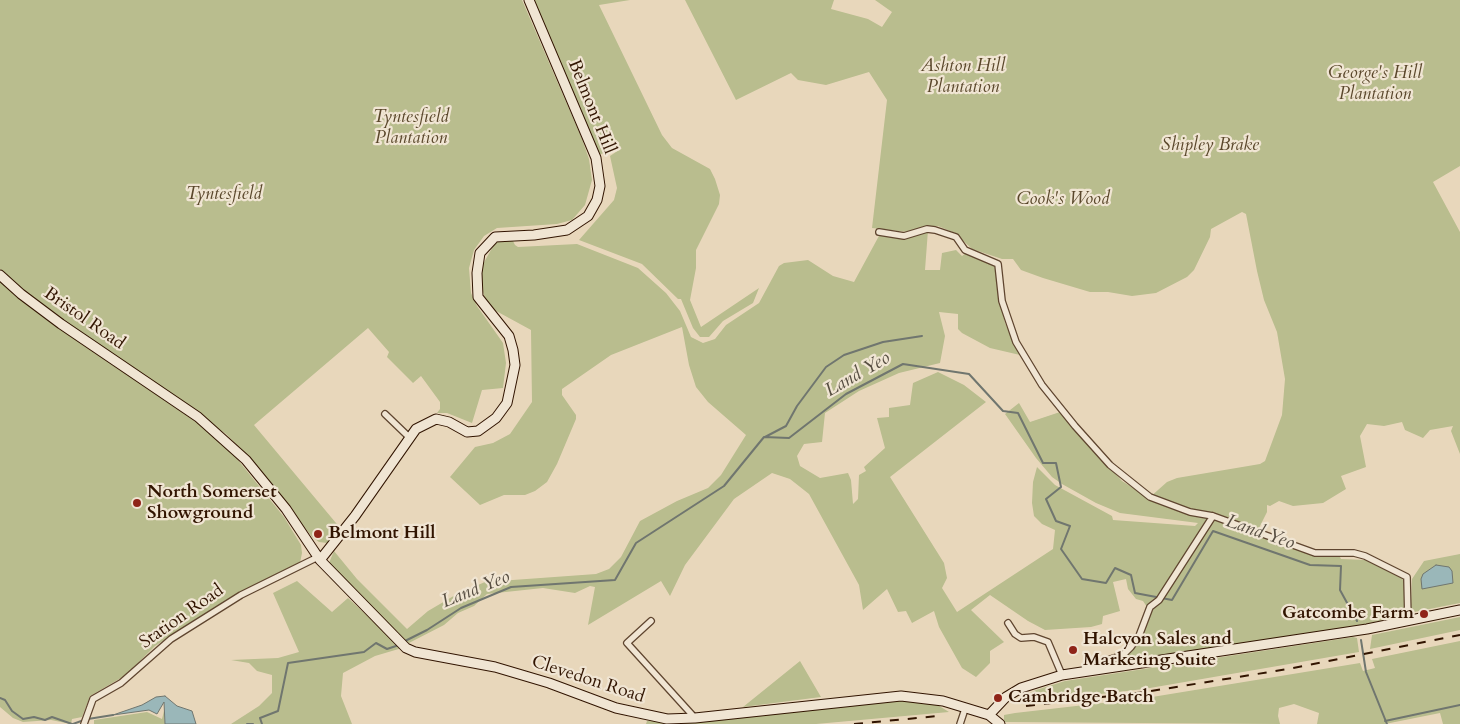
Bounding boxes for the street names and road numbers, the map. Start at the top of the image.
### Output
street label: Belmont Hill [562,57,620,157]
street label: Bristol Road [39,283,129,355]
street label: Station Road [136,580,228,654]
street label: Clevedon Road [529,652,647,708]

